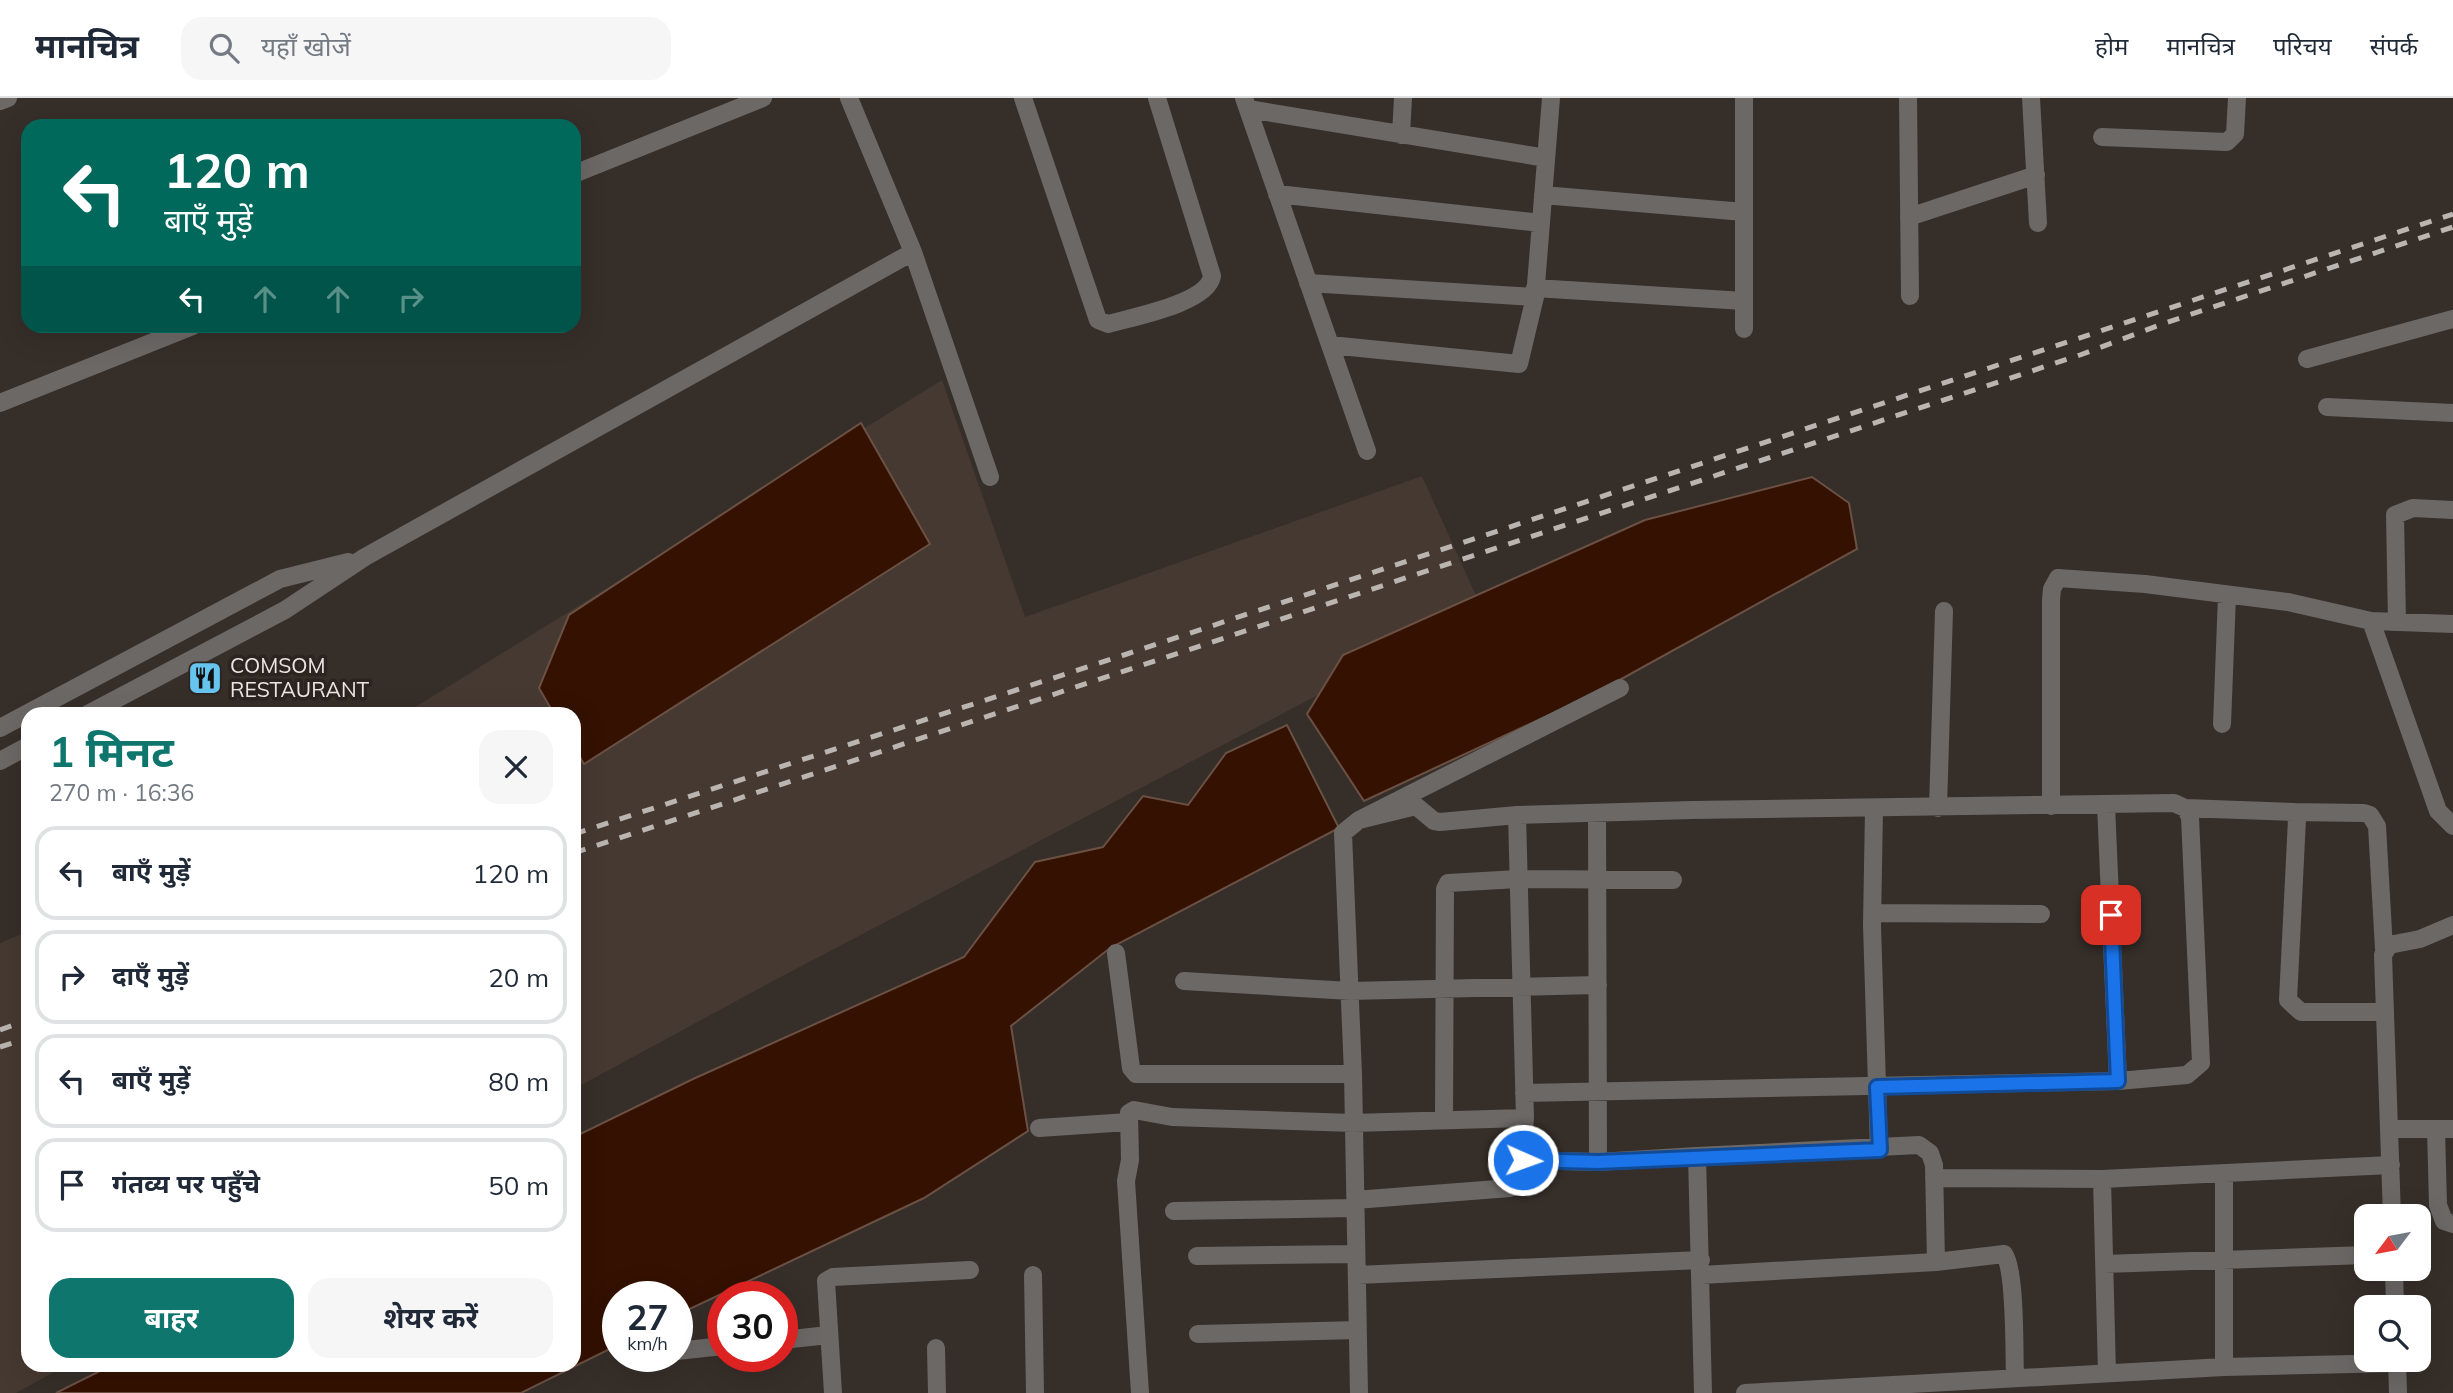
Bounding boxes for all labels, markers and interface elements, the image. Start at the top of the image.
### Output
search box [181,17,671,80]
text: मानचित्र [35,25,139,66]
icon: search [205,29,243,67]
text: यहाँ खोजें [261,30,351,63]
text: होम [2095,31,2128,61]
text: मानचित्र [2166,31,2235,61]
text: परिचय [2273,31,2332,61]
text: संपर्क [2370,31,2418,61]
text: 120 m [164,139,310,200]
icon: left [49,147,140,238]
text: बाएँ मुड़ें [164,200,253,240]
icon: left [173,280,211,318]
icon: ahead [246,280,284,318]
icon: ahead [319,280,357,318]
icon: right [392,280,430,318]
place label: COMSOM RESTAURANT [230,652,370,702]
restaurant icon: COMSOM RESTAURANT [186,659,224,697]
text: 1 मिनट [49,725,174,778]
button: close [479,730,553,804]
text: 270 m · 16:36 [49,778,194,807]
icon: left [53,854,91,892]
text: बाएँ मुड़ें [112,855,190,888]
text: 120 m [473,857,549,890]
pin [2081,885,2141,945]
icon: arrive [2092,896,2130,934]
icon: right [53,958,91,996]
text: दाएँ मुड़ें [112,959,189,992]
text: 20 m [488,961,549,994]
icon: left [53,1062,91,1100]
text: बाएँ मुड़ें [112,1063,190,1096]
text: 80 m [488,1065,549,1098]
position arrow [1486,1123,1560,1197]
icon: arrive [53,1166,91,1204]
text: गंतव्य पर पहुँचे [112,1167,260,1200]
text: 50 m [488,1169,549,1202]
north arrow [2354,1204,2431,1281]
map controls [2354,1204,2431,1372]
button: बाहर [49,1278,294,1358]
button: शेयर करें [308,1278,553,1358]
speed limit sign: 30 [707,1281,798,1372]
text: 27 [626,1295,669,1339]
button: search [2354,1295,2431,1372]
text: km/h [627,1332,668,1355]

